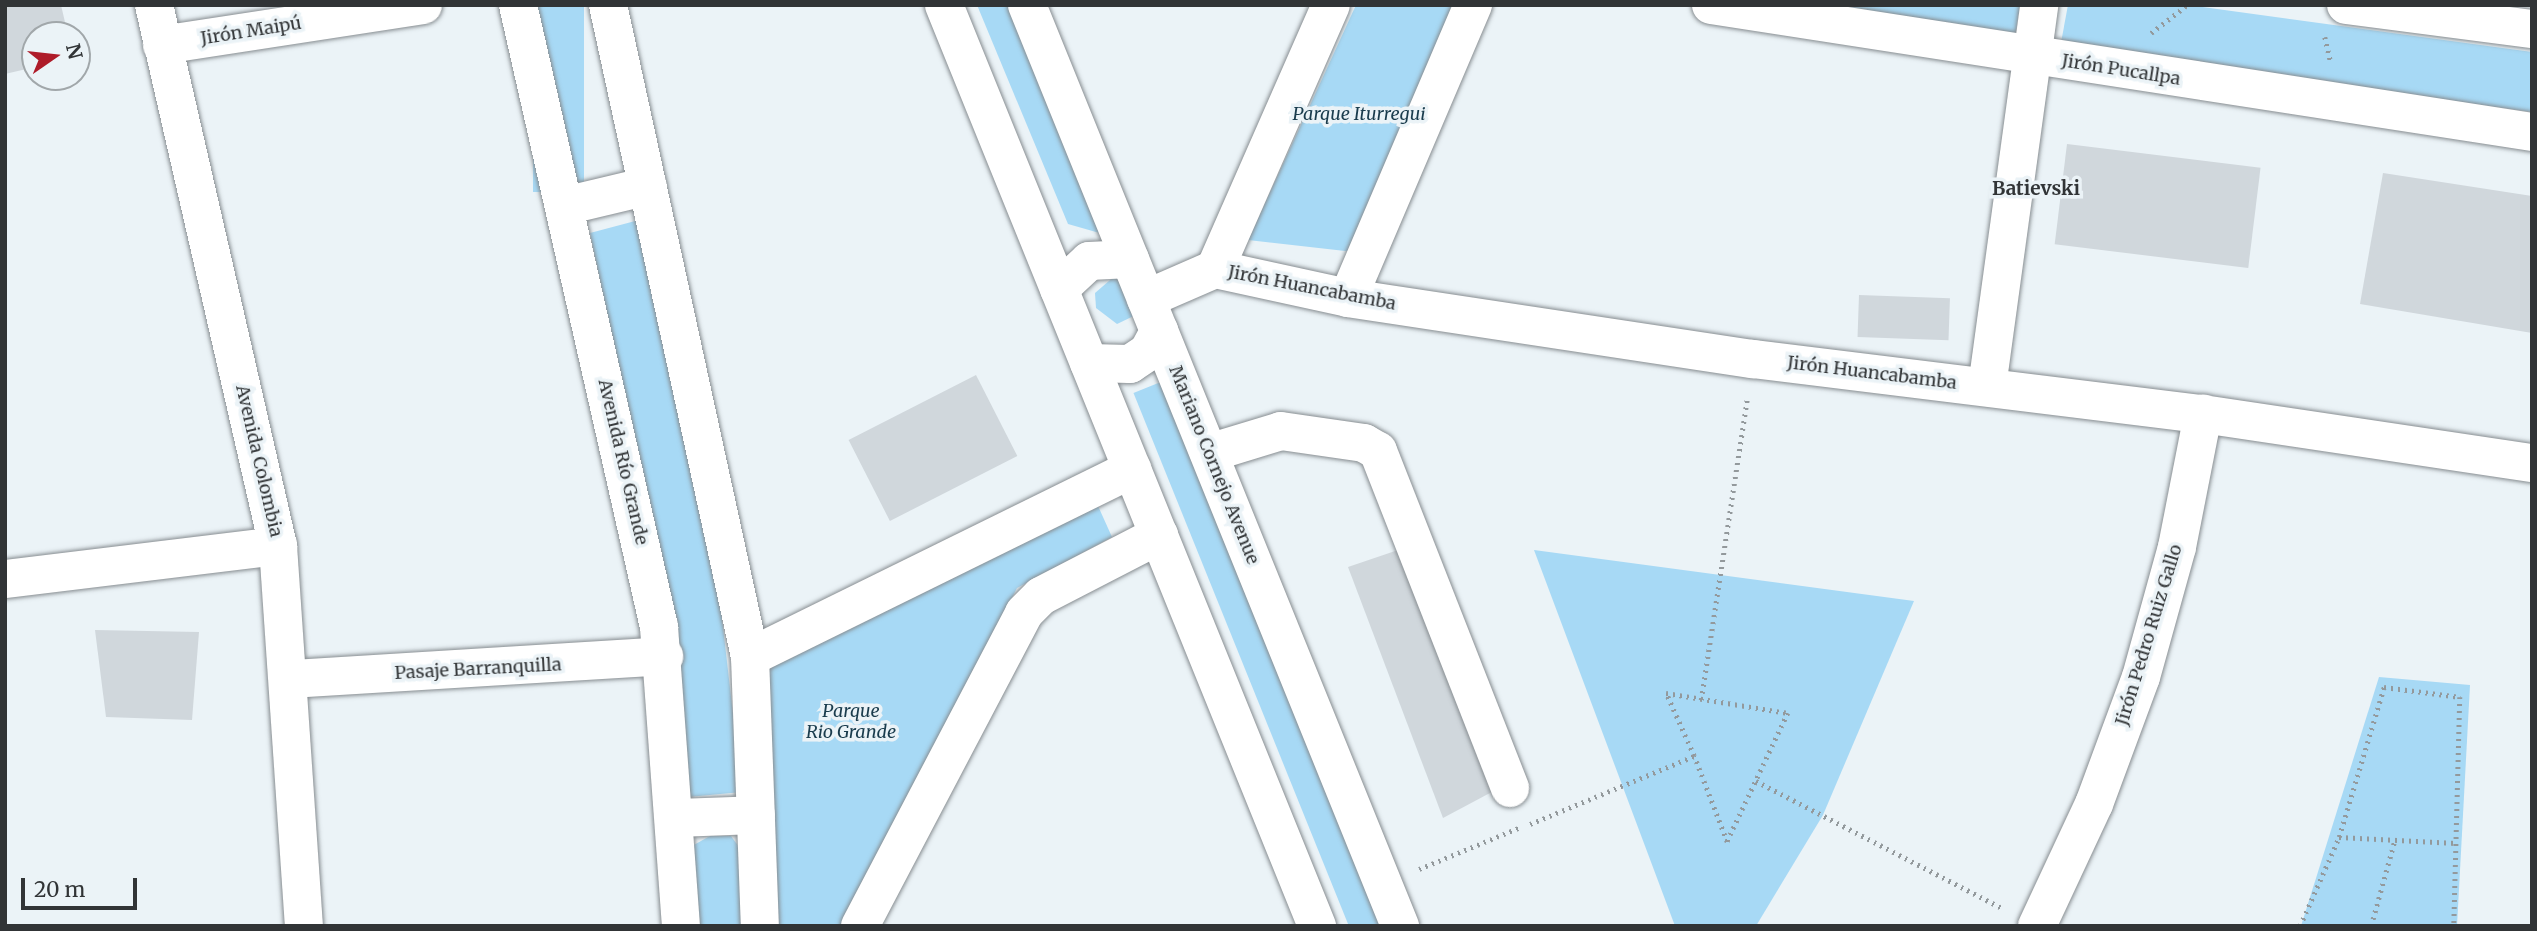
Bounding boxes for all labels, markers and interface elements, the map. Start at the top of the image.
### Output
street label: Jirón Maipú [199,12,303,50]
north arrow [21,21,91,91]
text: N [61,41,88,62]
street label: Jirón Pucallpa [2060,50,2182,90]
park label: Parque Iturregui [1292,103,1426,125]
district label: Batievski [1992,178,2080,200]
street label: Jirón Huancabamba [1226,261,1398,315]
street label: Jirón Huancabamba [1786,352,1958,394]
street label: Mariano Cornejo Avenue [1164,362,1264,568]
street label: Avenida Río Grande [593,377,653,547]
street label: Avenida Colombia [231,383,287,539]
street label: Jirón Pedro Ruiz Gallo [2111,542,2187,728]
street label: Pasaje Barranquilla [394,654,562,684]
park label: Parque Rio Grande [806,701,896,744]
scale bar [24,864,140,908]
text: 20 m [34,876,85,903]

